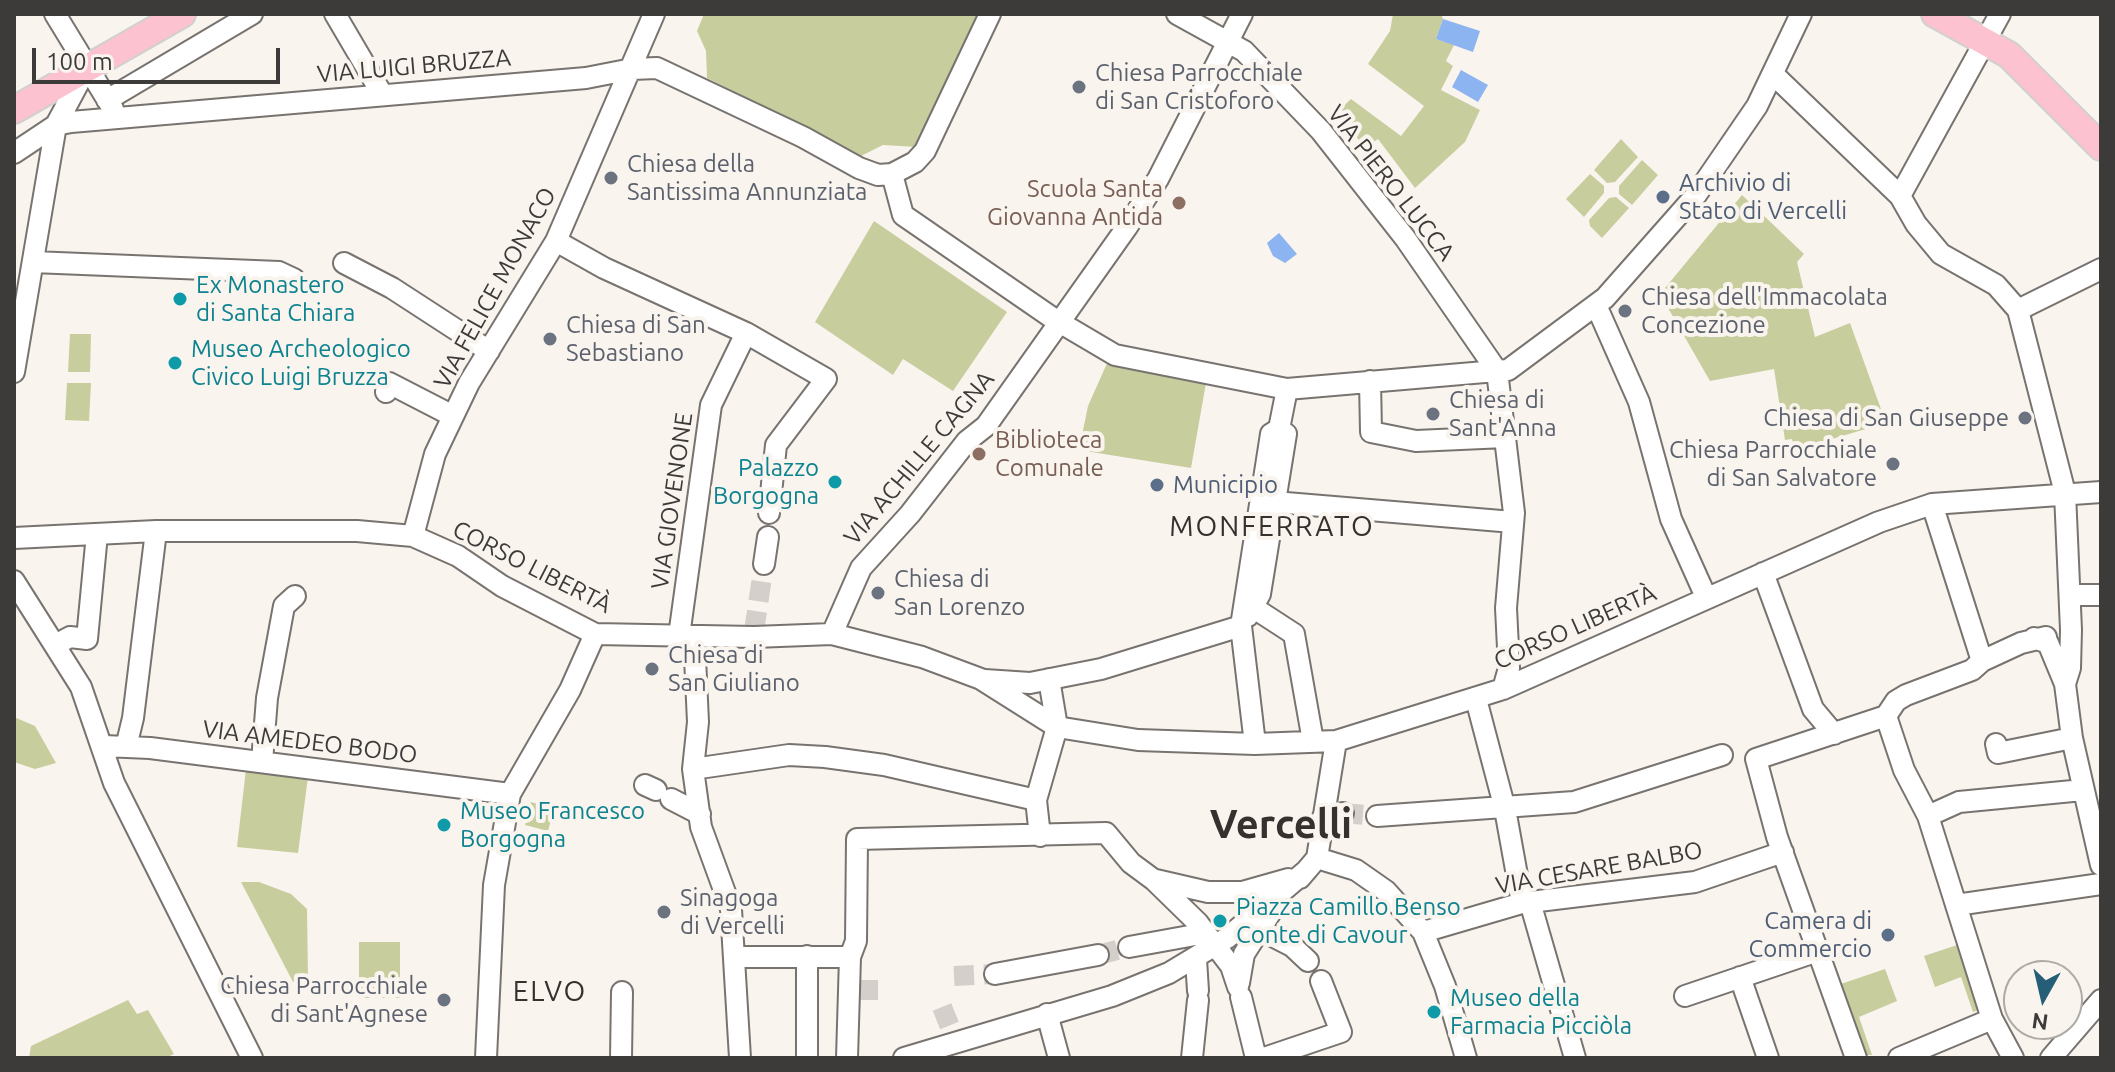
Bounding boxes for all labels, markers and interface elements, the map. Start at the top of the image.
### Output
scale bar [36,32,284,82]
street label: VIA LUIGI BRUZZA [316,43,512,89]
text: 100 m [46,48,113,75]
place label: Chiesa Parrocchiale di San Cristoforo [1095,59,1303,115]
marker: Chiesa Parrocchiale di San Cristoforo [1070,78,1088,96]
street label: VIA PIERO LUCCA [1321,100,1461,266]
place label: Chiesa della Santissima Annunziata [627,150,867,206]
marker: Chiesa della Santissima Annunziata [602,169,620,187]
place label: Archivio di Stato di Vercelli [1679,169,1847,225]
place label: Scuola Santa Giovanna Antida [987,175,1163,231]
street label: VIA FELICE MONACO [428,182,562,394]
marker: Archivio di Stato di Vercelli [1654,188,1672,206]
marker: Scuola Santa Giovanna Antida [1170,194,1188,212]
place label: Ex Monastero di Santa Chiara [196,271,355,327]
place label: Chiesa dell'Immacolata Concezione [1641,283,1888,339]
marker: Ex Monastero di Santa Chiara [171,290,189,308]
marker: Chiesa dell'Immacolata Concezione [1616,302,1634,320]
place label: Chiesa di San Sebastiano [566,311,706,367]
marker: Chiesa di San Sebastiano [541,330,559,348]
place label: Museo Archeologico Civico Luigi Bruzza [191,335,411,391]
marker: Museo Archeologico Civico Luigi Bruzza [166,354,184,372]
street label: VIA ACHILLE CAGNA [838,365,1000,551]
place label: Chiesa di Sant'Anna [1449,386,1557,442]
place label: Chiesa di San Giuseppe [1763,404,2009,432]
marker: Chiesa di Sant'Anna [1424,405,1442,423]
marker: Chiesa di San Giuseppe [2016,409,2034,427]
street label: VIA GIOVENONE [645,411,699,591]
place label: Biblioteca Comunale [995,426,1104,482]
place label: Chiesa Parrocchiale di San Salvatore [1669,436,1877,492]
marker: Biblioteca Comunale [970,445,988,463]
place label: Palazzo Borgogna [713,454,819,510]
marker: Chiesa Parrocchiale di San Salvatore [1884,455,1902,473]
place label: Municipio [1173,471,1278,499]
marker: Palazzo Borgogna [826,473,844,491]
marker: Municipio [1148,476,1166,494]
district label: MONFERRATO [1169,510,1375,544]
street label: CORSO LIBERTÀ [448,515,616,619]
place label: Chiesa di San Lorenzo [894,565,1025,621]
street label: CORSO LIBERTÀ [1489,578,1661,676]
marker: Chiesa di San Lorenzo [869,584,887,602]
place label: Chiesa di San Giuliano [668,641,800,697]
marker: Chiesa di San Giuliano [643,660,661,678]
street label: VIA AMEDEO BODO [201,715,419,769]
place label: Museo Francesco Borgogna [460,797,645,853]
district label: Vercelli [1210,801,1352,849]
marker: Museo Francesco Borgogna [435,816,453,834]
street label: VIA CESARE BALBO [1493,836,1705,900]
place label: Sinagoga di Vercelli [680,884,785,940]
place label: Piazza Camillo Benso Conte di Cavour [1236,893,1461,949]
marker: Sinagoga di Vercelli [655,903,673,921]
place label: Camera di Commercio [1748,907,1872,963]
marker: Piazza Camillo Benso Conte di Cavour [1211,912,1229,930]
marker: Camera di Commercio [1879,926,1897,944]
north arrow [2003,960,2083,1040]
place label: Chiesa Parrocchiale di Sant'Agnese [220,972,428,1028]
district label: ELVO [513,975,587,1009]
place label: Museo della Farmacia Picciòla [1450,984,1632,1040]
marker: Chiesa Parrocchiale di Sant'Agnese [435,991,453,1009]
marker: Museo della Farmacia Picciòla [1425,1003,1443,1021]
text: N [2030,1009,2050,1036]

